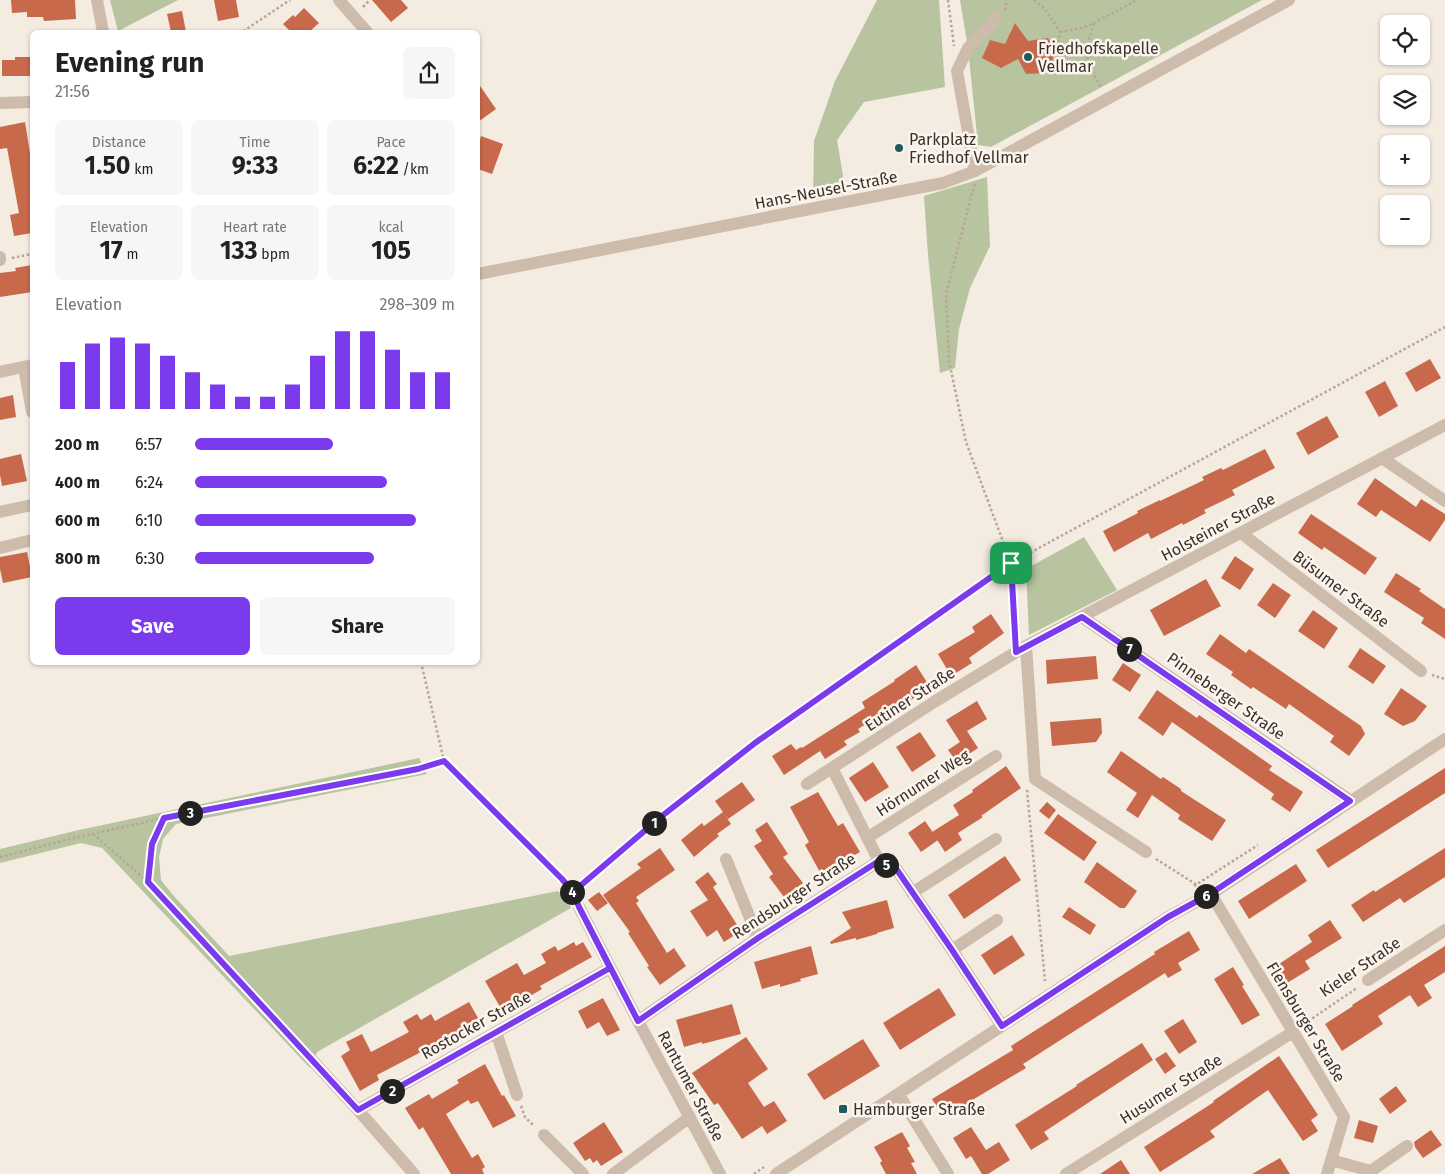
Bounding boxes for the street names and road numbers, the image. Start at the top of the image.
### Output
street label: Hans-Neusel-Straße [753,167,899,213]
street label: Holsteiner Straße [1158,489,1278,565]
street label: Büsumer Straße [1289,547,1393,631]
street label: Pinneberger Straße [1163,648,1289,744]
street label: Eutiner Straße [861,663,959,735]
street label: Hörnumer Weg [873,745,974,820]
street label: Rendsburger Straße [729,849,859,943]
street label: Kieler Straße [1316,933,1404,1001]
street label: Flensburger Straße [1263,958,1349,1086]
street label: Rostocker Straße [418,987,534,1063]
street label: Rantumer Straße [654,1027,728,1145]
street label: Husumer Straße [1116,1050,1226,1128]

